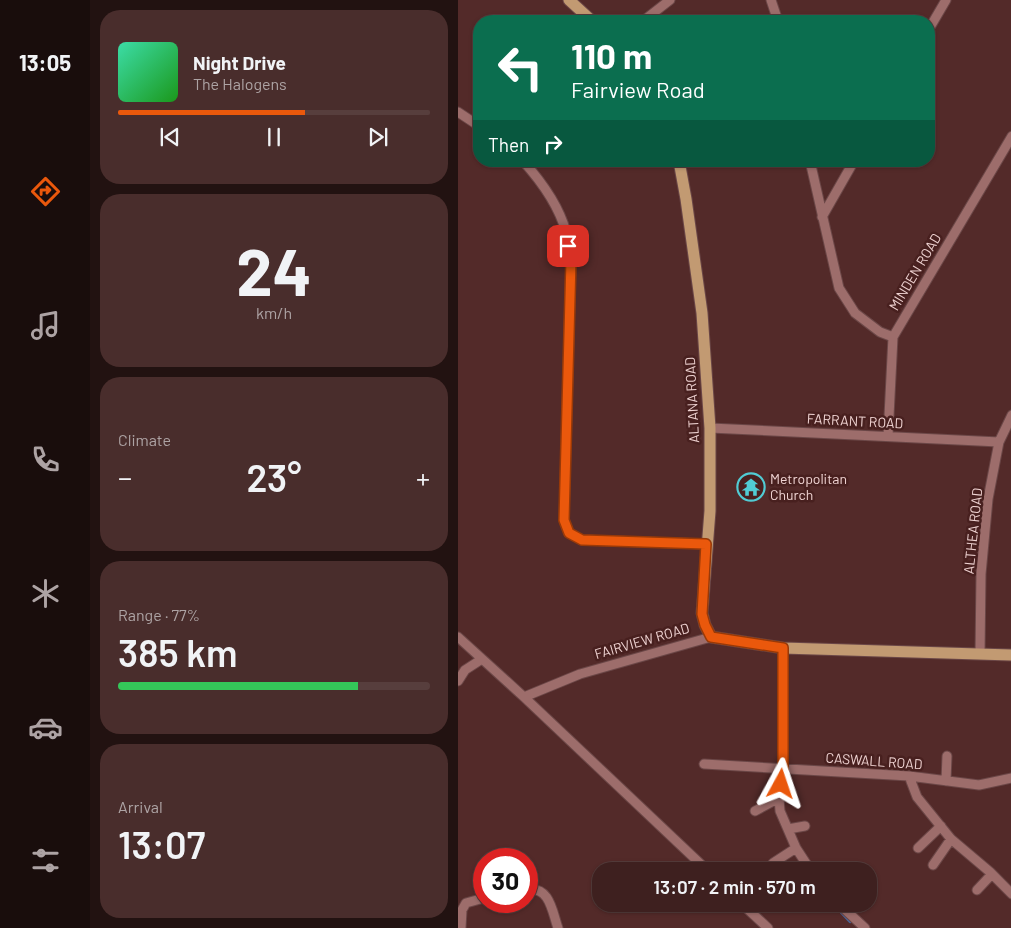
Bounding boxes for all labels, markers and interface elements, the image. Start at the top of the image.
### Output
text: 110 m [571,34,652,76]
icon: left [488,35,553,100]
text: 13:05 [19,49,71,75]
text: Night Drive [193,51,286,74]
text: The Halogens [193,74,287,93]
text: Fairview Road [571,76,705,102]
icon: previous [156,123,184,151]
icon: pause [260,123,288,151]
icon: next [364,123,392,151]
icon: right [539,130,567,158]
text: Then [488,133,529,156]
icon: directions [28,174,63,209]
pin [547,225,589,267]
street label: MINDEN ROAD [885,230,944,313]
text: 24 [236,231,312,309]
icon: arrive [554,232,582,260]
text: km/h [256,303,292,322]
icon: music [28,308,63,343]
street label: ALTANA ROAD [681,357,702,443]
street label: FARRANT ROAD [806,409,904,432]
text: Climate [118,430,171,449]
icon: phone [28,442,63,477]
text: 23° [246,454,302,500]
text: − [118,460,132,494]
text: + [416,460,430,494]
place label: Metropolitan Church [770,470,847,503]
temple icon: Metropolitan Church [736,472,766,502]
street label: ALTHEA ROAD [960,487,985,575]
icon: climate [28,576,63,611]
text: Range · 77% [118,605,200,624]
street label: FAIRVIEW ROAD [592,619,691,662]
text: 385 km [118,629,238,675]
icon: car [28,710,63,745]
street label: CASWALL ROAD [825,749,923,772]
position arrow [754,757,806,809]
text: Arrival [118,797,163,816]
text: 13:07 [118,821,205,867]
icon: filters [28,843,63,878]
speed limit sign: 30 [473,848,538,913]
text: 13:07 · 2 min · 570 m [653,875,816,898]

